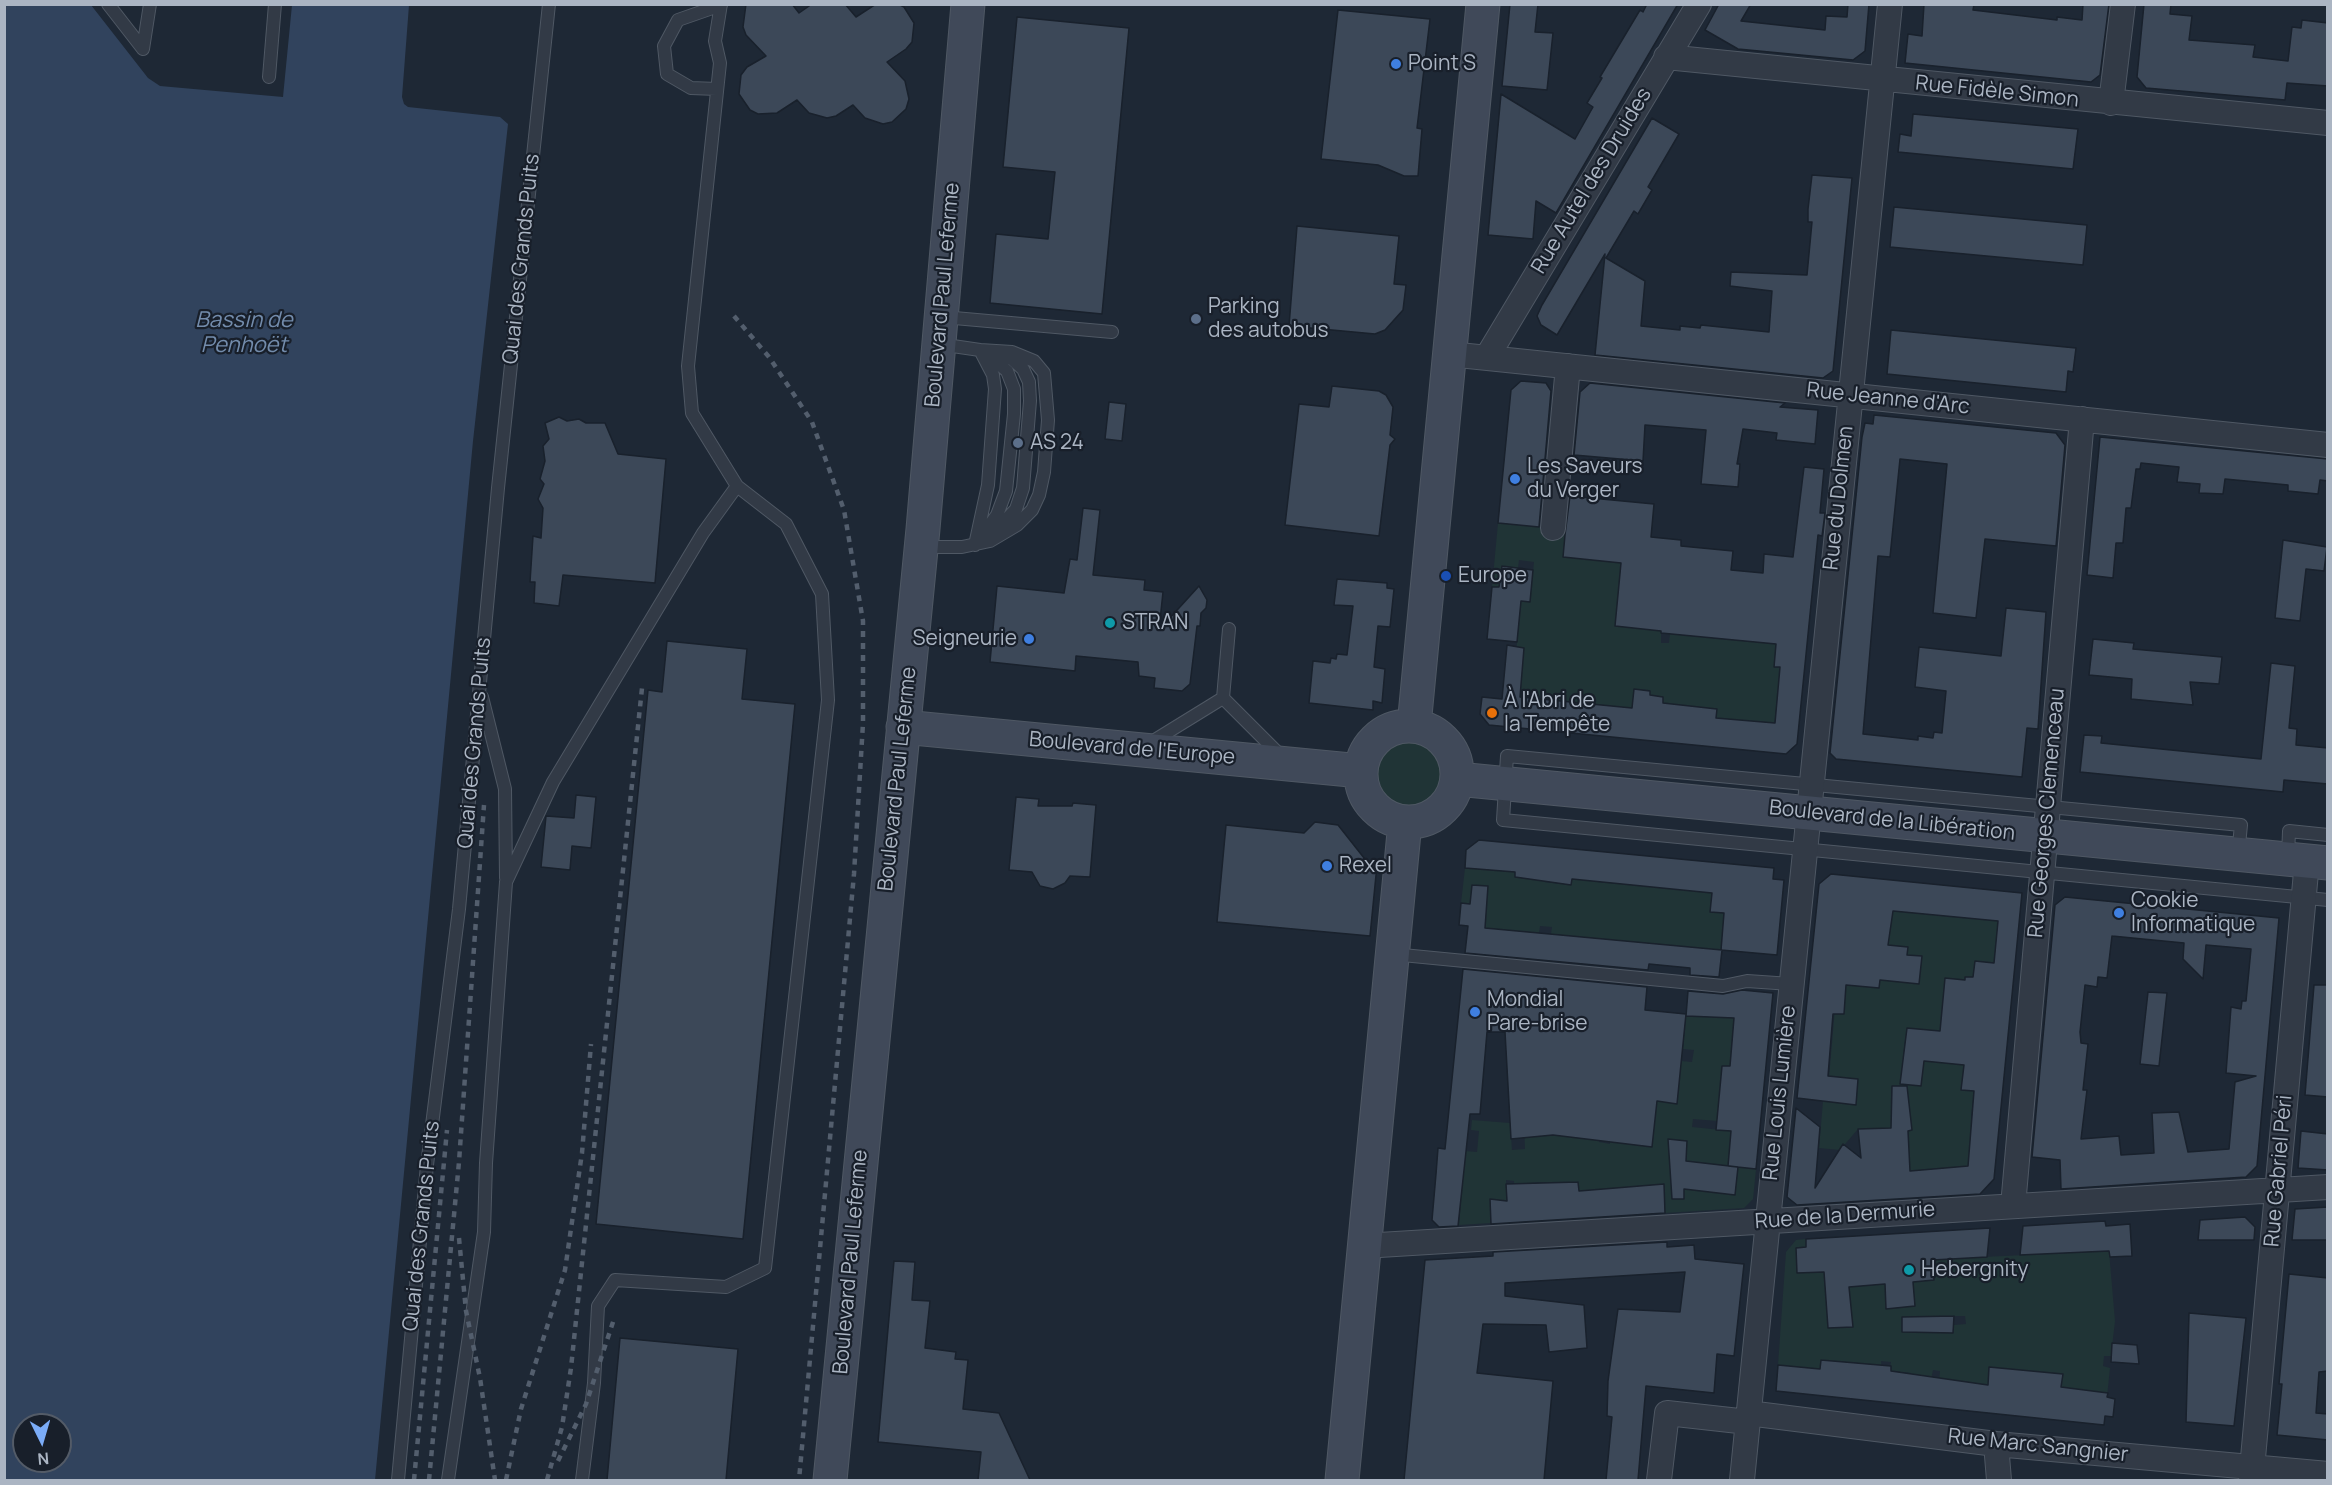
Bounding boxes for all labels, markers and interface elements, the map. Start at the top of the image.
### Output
place label: Point S [1408,51,1476,77]
marker: Point S [1389,57,1403,71]
street label: Rue Fidèle Simon [1914,71,2080,113]
street label: Rue Autel des Druides [1527,84,1657,278]
street label: Quai des Grands Puits [498,152,546,366]
street label: Boulevard Paul Leferme [921,182,965,408]
place label: Parking des autobus [1208,294,1328,344]
water label: Bassin de Penhoët [195,308,293,360]
marker: Parking des autobus [1189,312,1203,326]
street label: Rue Jeanne d'Arc [1805,378,1971,420]
street label: Rue du Dolmen [1819,425,1859,571]
place label: AS 24 [1030,430,1084,456]
marker: AS 24 [1011,436,1025,450]
place label: Les Saveurs du Verger [1527,454,1643,504]
marker: Les Saveurs du Verger [1508,472,1522,486]
place label: Europe [1458,563,1527,589]
marker: Europe [1439,569,1453,583]
place label: STRAN [1122,610,1188,636]
marker: STRAN [1103,616,1117,630]
place label: Seigneurie [913,626,1017,652]
marker: Seigneurie [1022,632,1036,646]
street label: Quai des Grands Puits [453,637,497,849]
street label: Boulevard Paul Leferme [874,666,922,892]
street label: Rue Georges Clemenceau [2024,687,2070,939]
place label: À l'Abri de la Tempête [1504,688,1610,738]
marker: À l'Abri de la Tempête [1485,706,1499,720]
street label: Boulevard de l'Europe [1028,727,1236,771]
street label: Boulevard de la Libération [1768,796,2016,846]
place label: Rexel [1339,853,1392,879]
marker: Rexel [1320,859,1334,873]
place label: Cookie Informatique [2131,888,2255,938]
marker: Cookie Informatique [2112,906,2126,920]
place label: Mondial Pare-brise [1487,987,1588,1037]
street label: Rue Louis Lumière [1758,1004,1802,1182]
marker: Mondial Pare-brise [1468,1005,1482,1019]
street label: Rue Gabriel Péri [2260,1094,2298,1248]
street label: Quai des Grands Puits [398,1119,446,1333]
street label: Boulevard Paul Leferme [829,1149,873,1375]
street label: Rue de la Dermurie [1754,1197,1936,1235]
place label: Hebergnity [1921,1257,2028,1283]
marker: Hebergnity [1902,1263,1916,1277]
north arrow [12,1413,72,1473]
street label: Rue Marc Sangnier [1946,1424,2130,1468]
text: N [37,1447,50,1470]

